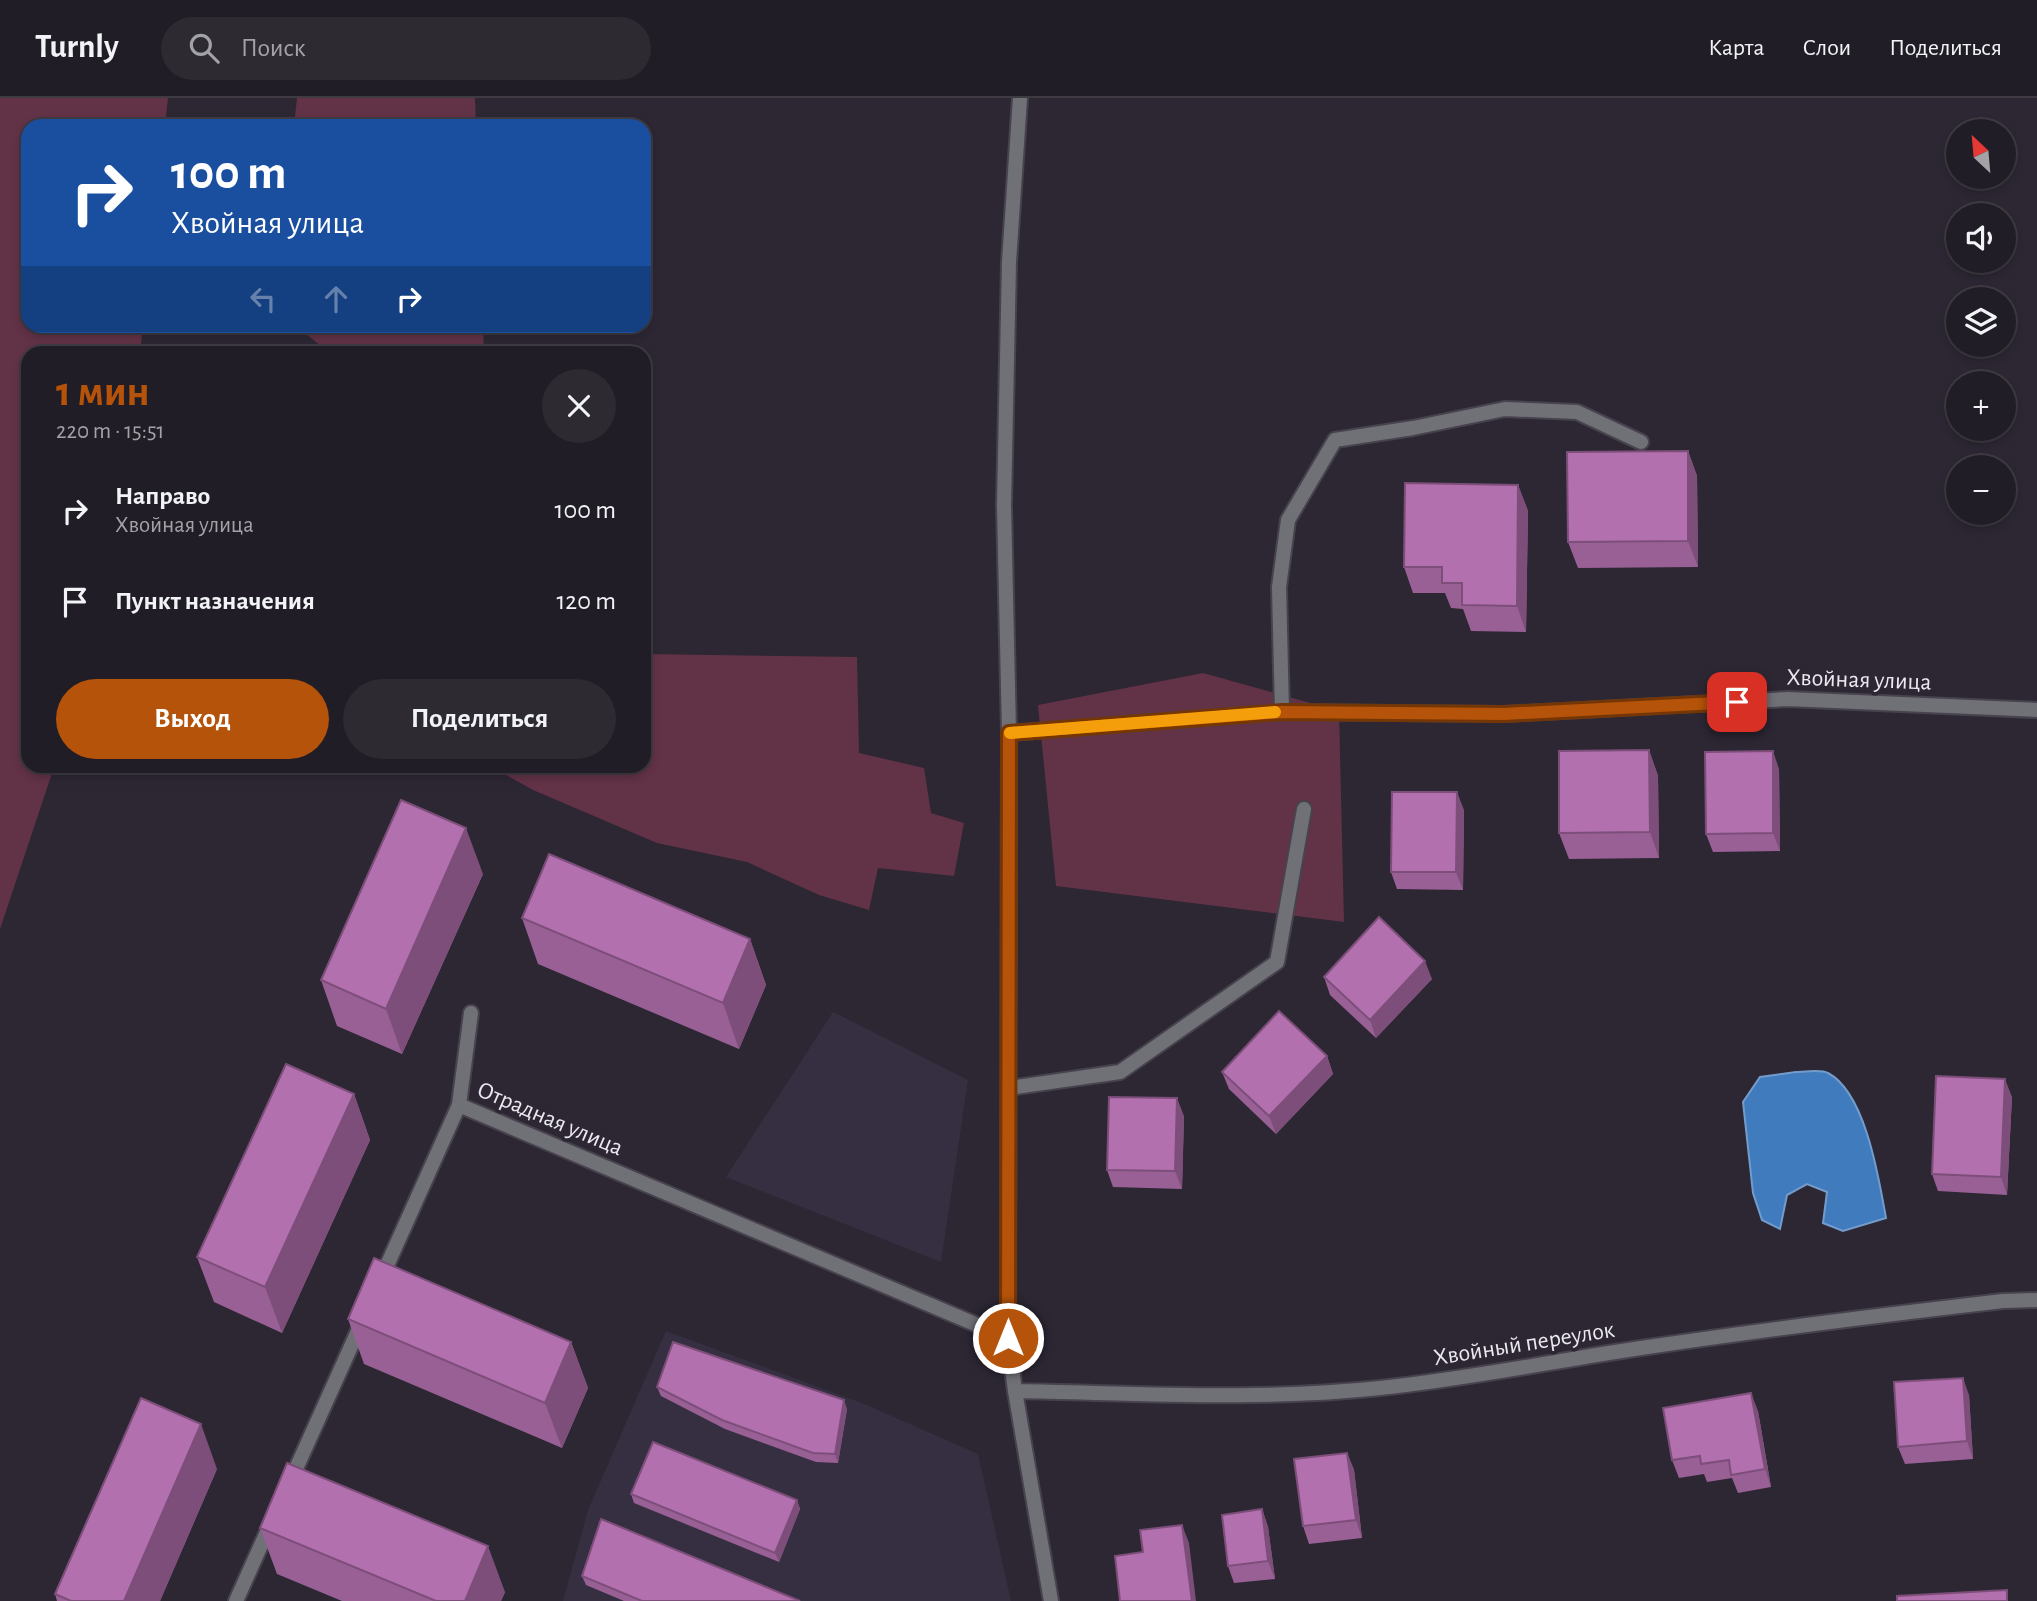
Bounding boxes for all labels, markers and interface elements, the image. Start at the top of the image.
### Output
search box [161,17,651,80]
icon: search [185,29,223,67]
text: Turnly [35,31,119,64]
text: Поиск [241,35,306,61]
text: Карта [1708,36,1764,60]
text: Слои [1802,36,1851,60]
text: Поделиться [1889,36,2002,60]
north arrow [1946,119,2016,189]
map controls [1946,119,2016,525]
icon: right [56,147,147,238]
text: 100 m [171,149,287,198]
button: sound [1946,203,2016,273]
text: Хвойная улица [171,207,364,239]
icon: left [244,280,282,318]
icon: ahead [317,280,355,318]
icon: right [390,280,428,318]
button: layers [1946,287,2016,357]
button: close [542,369,616,443]
text: 1 мин [56,371,150,413]
button: + [1946,371,2016,441]
text: 220 m · 15:51 [56,420,164,443]
button: − [1946,455,2016,525]
text: Направо [115,483,210,509]
icon: right [56,492,94,530]
text: 100 m [555,497,616,523]
text: Хвойная улица [115,514,254,537]
icon: arrive [56,583,94,621]
text: Пункт назначения [115,588,315,614]
text: 120 m [556,588,616,614]
street label: Хвойная улица [1786,665,1932,695]
pin [1707,672,1767,732]
button: Выход [56,679,329,759]
button: Поделиться [343,679,616,759]
icon: arrive [1718,683,1756,721]
street label: Отрадная улица [474,1078,626,1160]
position arrow [971,1301,1045,1375]
street label: Хвойный переулок [1432,1318,1616,1370]

